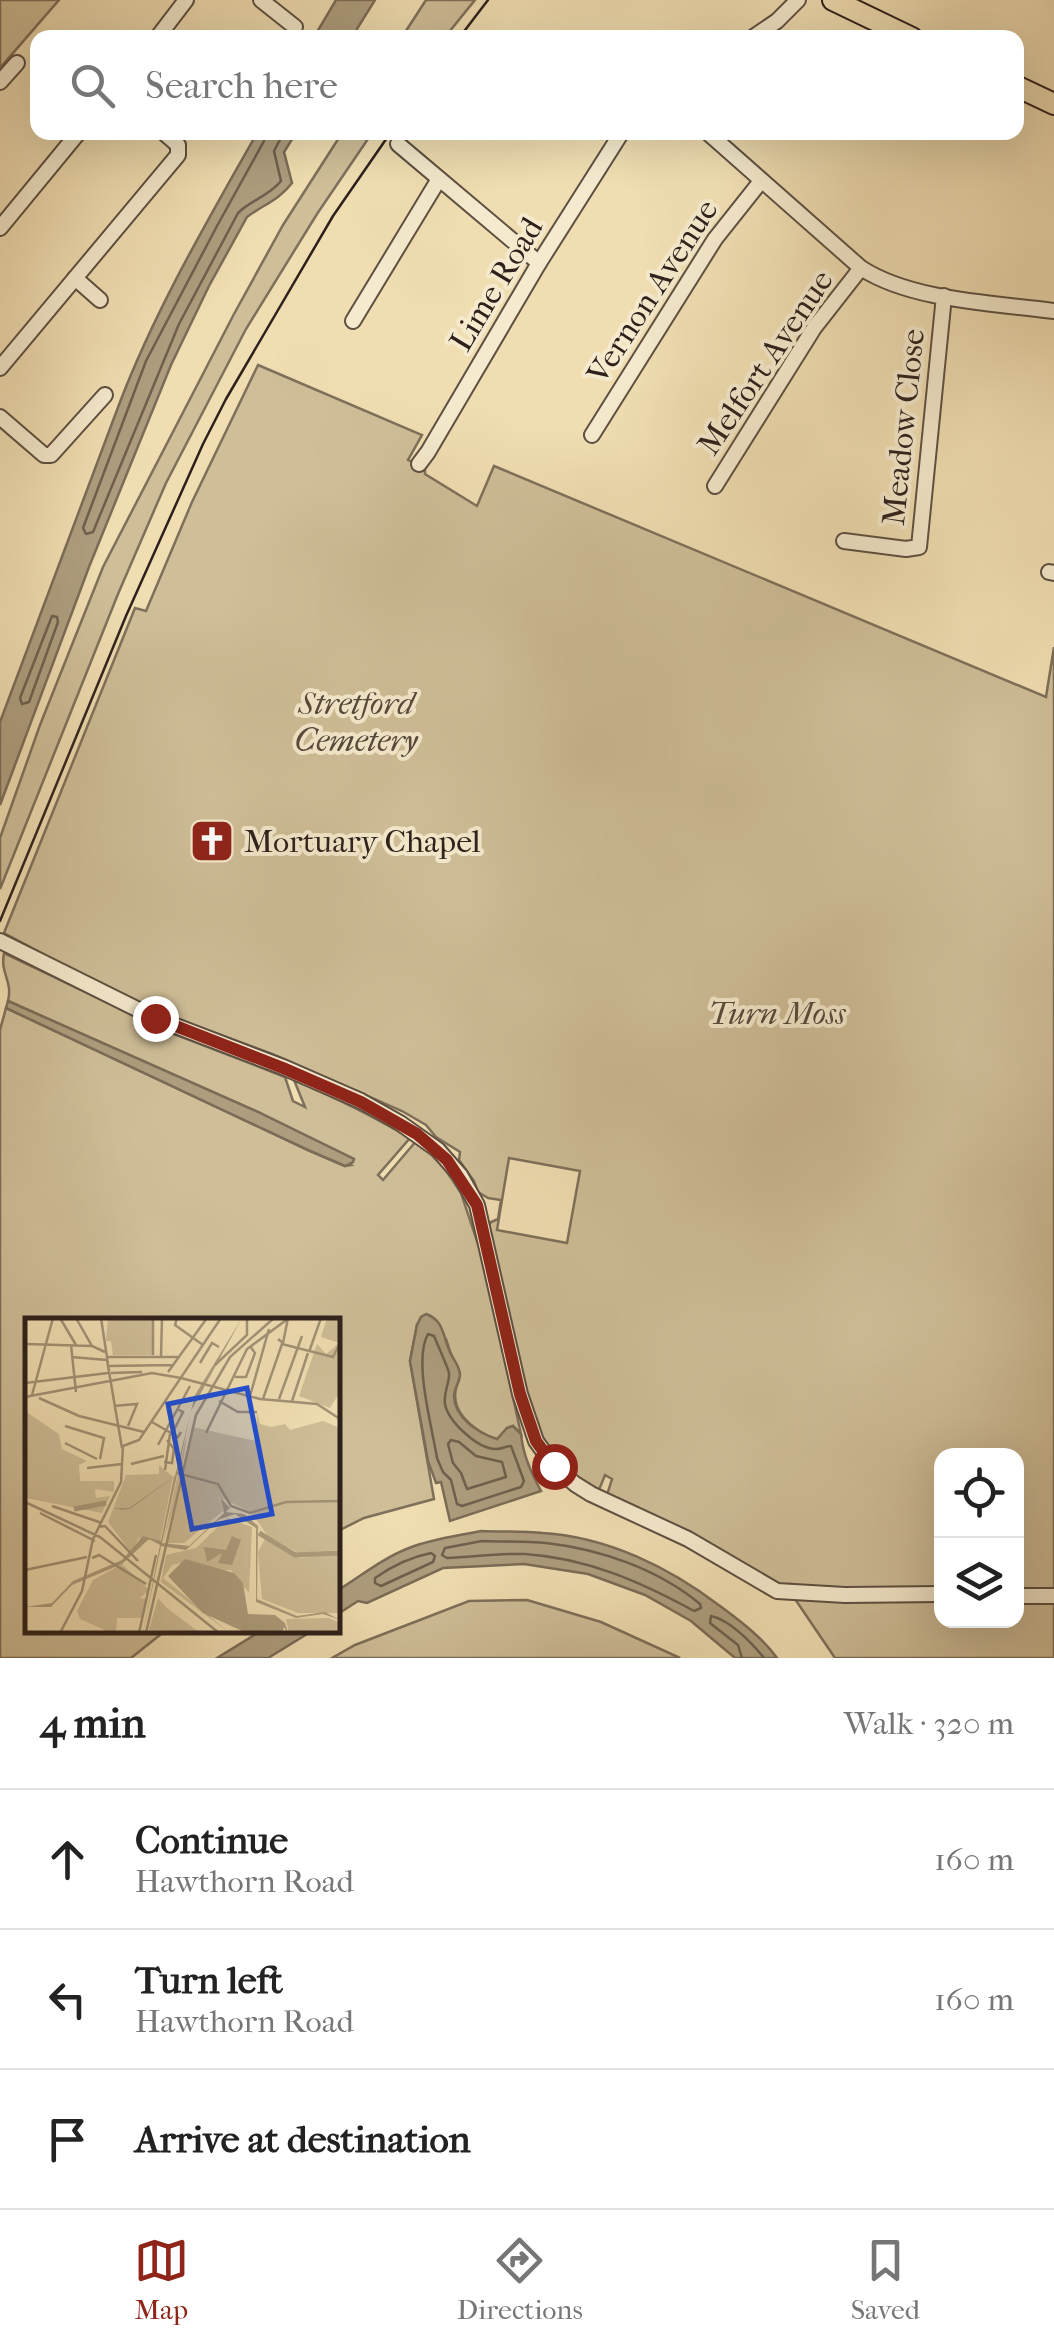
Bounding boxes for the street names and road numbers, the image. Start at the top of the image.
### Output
street label: Vernon Avenue [579,192,726,391]
street label: Lime Road [442,210,551,358]
street label: Melfort Avenue [690,263,841,462]
street label: Meadow Close [875,327,932,527]

